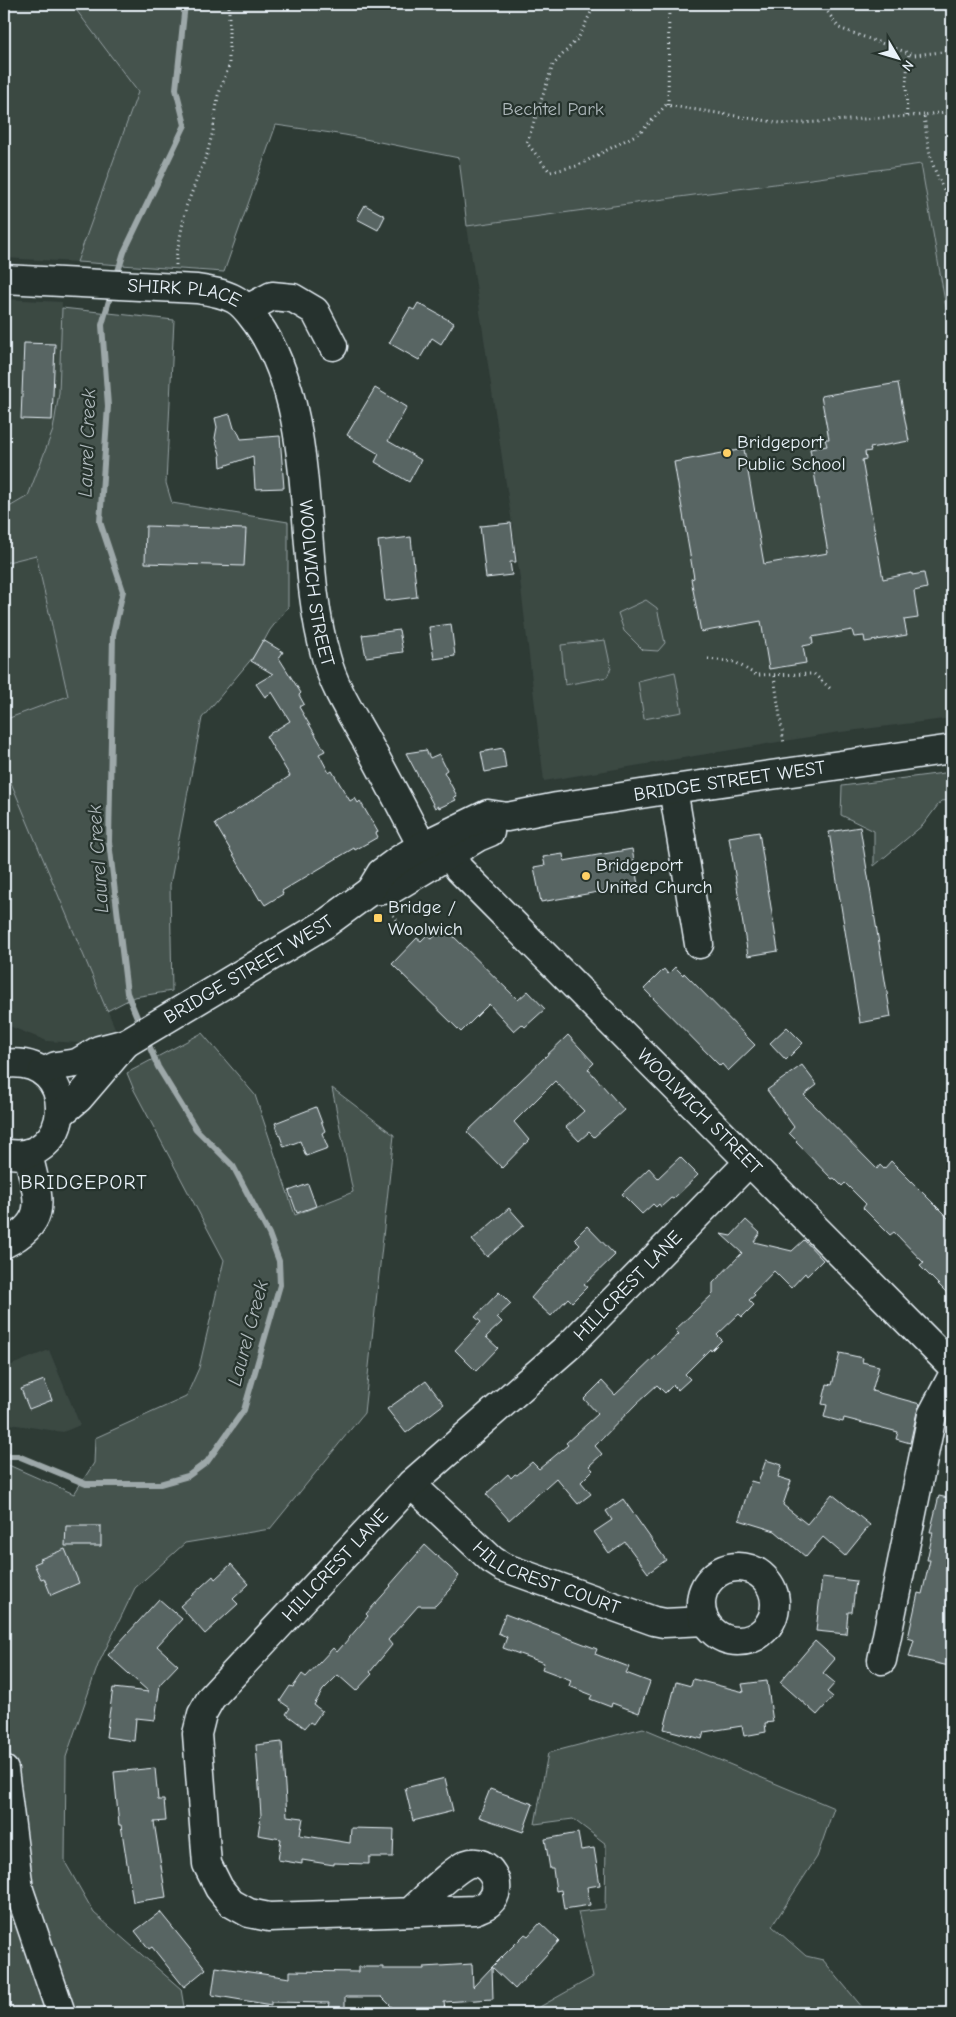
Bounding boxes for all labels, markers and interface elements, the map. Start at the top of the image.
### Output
north arrow [874,32,924,82]
text: N [898,57,917,75]
park label: Bechtel Park [502,98,605,120]
street label: SHIRK PLACE [127,274,245,312]
water label: Laurel Creek [74,388,100,498]
place label: Bridgeport Public School [737,431,846,475]
marker: Bridgeport Public School [721,447,733,459]
street label: WOOLWICH STREET [295,499,339,669]
street label: BRIDGE STREET WEST [632,756,827,806]
water label: Laurel Creek [83,804,113,914]
place label: Bridgeport United Church [596,854,713,898]
marker: Bridgeport United Church [580,870,592,882]
place label: Bridge / Woolwich [388,896,463,940]
street label: BRIDGE STREET WEST [160,910,338,1029]
marker: Bridge / Woolwich [372,912,384,924]
street label: WOOLWICH STREET [632,1044,767,1179]
district label: BRIDGEPORT [20,1171,148,1194]
street label: HILLCREST LANE [569,1226,687,1346]
water label: Laurel Creek [223,1277,273,1388]
street label: HILLCREST LANE [277,1505,393,1626]
street label: HILLCREST COURT [468,1536,623,1619]

